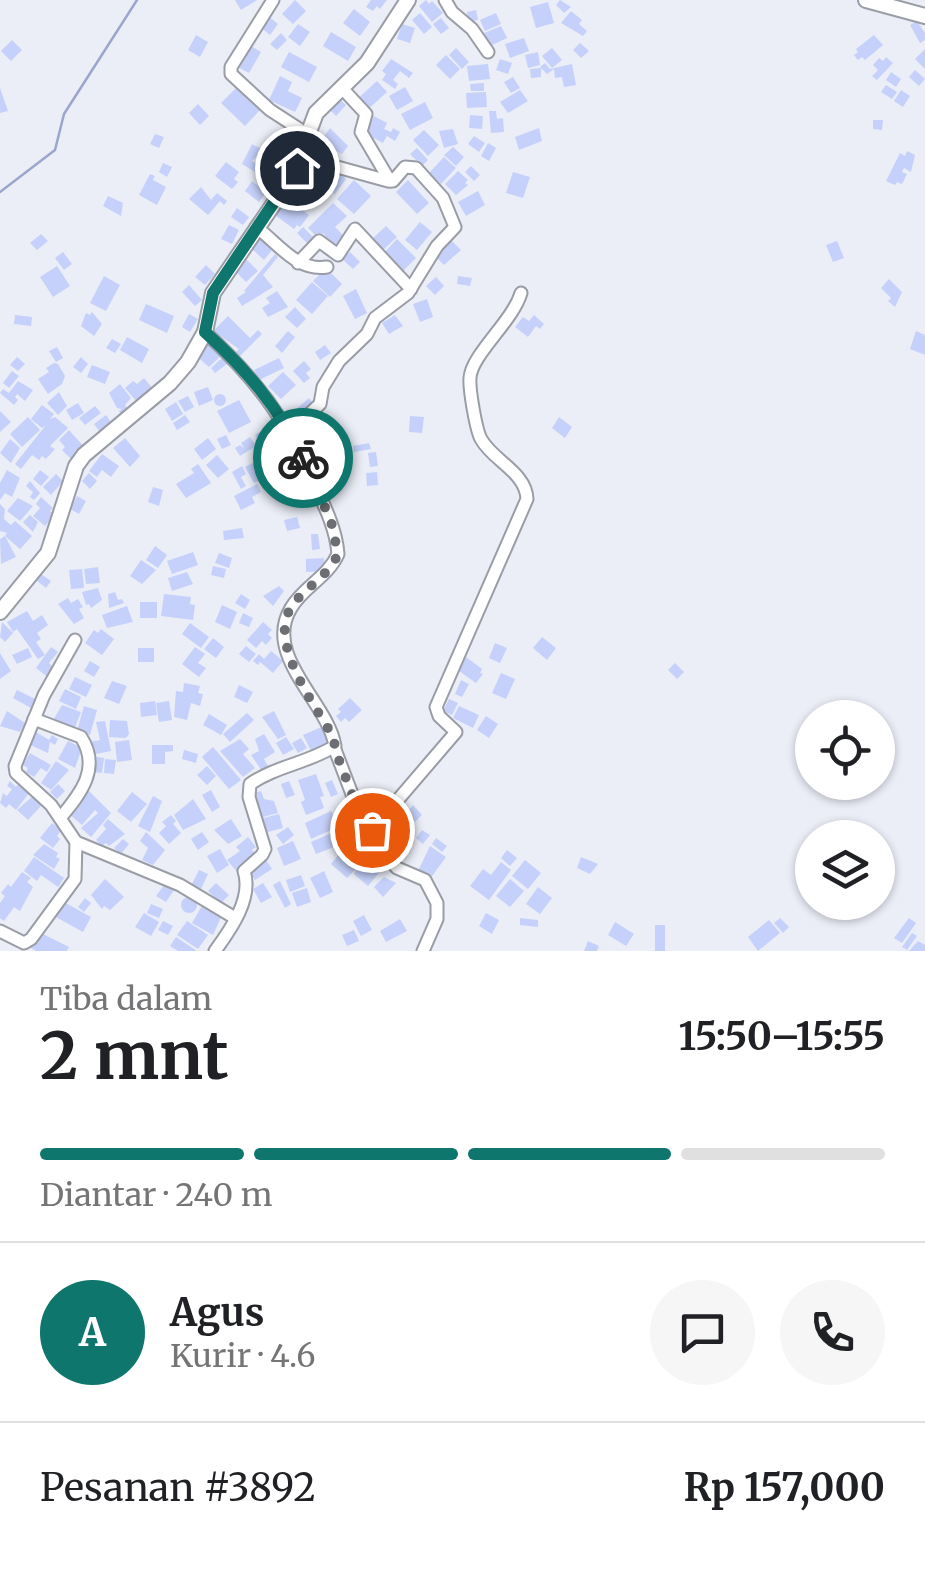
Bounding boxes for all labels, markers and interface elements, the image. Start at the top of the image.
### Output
pin [255,126,340,211]
icon: home [270,141,325,196]
courier [253,408,353,508]
icon: bike [276,431,331,486]
map controls [795,700,895,920]
button: locate [795,700,895,800]
pin [330,788,415,873]
icon: bag [345,803,400,858]
button: layers [795,820,895,920]
text: Tiba dalam [40,979,212,1019]
text: 15:50–15:55 [678,1013,885,1060]
text: 2 mnt [40,1015,229,1097]
text: Diantar · 240 m [40,1175,273,1215]
button: chat [650,1280,755,1385]
button: phone [780,1280,885,1385]
text: Agus [170,1289,264,1336]
text: A [79,1309,106,1356]
text: Kurir · 4.6 [170,1336,315,1376]
text: Pesanan #3892 [40,1464,316,1511]
text: Rp 157,000 [684,1464,885,1511]

